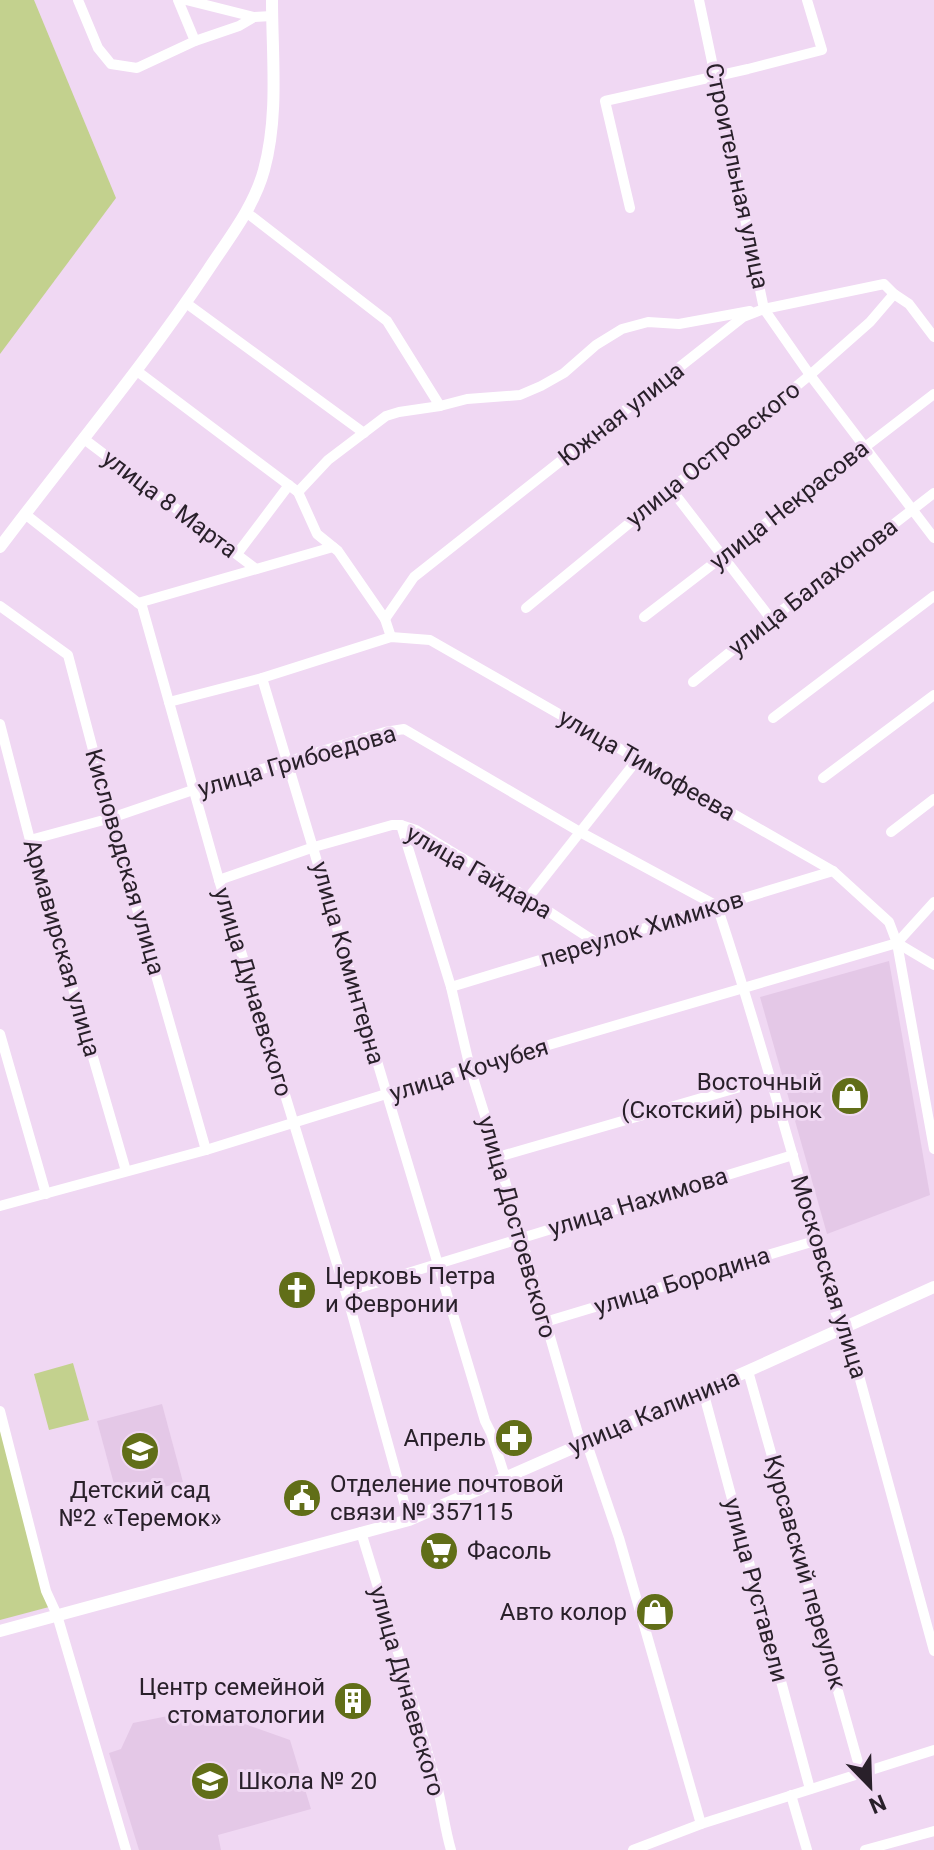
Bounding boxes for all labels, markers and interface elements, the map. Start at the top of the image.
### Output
street label: Строительная улица [699,60,775,292]
street label: Южная улица [553,356,689,472]
street label: улица Островского [620,375,806,533]
street label: улица Некрасова [704,434,874,576]
street label: улица 8 Марта [97,444,243,564]
street label: улица Балахонова [723,512,903,662]
street label: улица Тимофеева [554,703,740,827]
street label: улица Грибоедова [195,719,399,803]
street label: Кисловодская улица [79,746,171,978]
street label: улица Гайдара [401,819,557,925]
street label: Армавирская улица [18,836,106,1060]
street label: улица Коминтерна [306,858,390,1068]
street label: улица Дунаевского [208,884,298,1100]
street label: переулок Химиков [537,885,747,973]
street label: улица Кочубея [386,1033,552,1107]
place label: Восточный (Скотский) рынок [621,1068,822,1124]
shop icon: Восточный (Скотский) рынок [829,1075,871,1117]
street label: улица Достоевского [472,1113,562,1341]
street label: улица Нахимова [545,1161,731,1243]
street label: Московская улица [785,1172,873,1382]
street label: улица Бородина [591,1241,773,1321]
place label: Церковь Петра и Февронии [325,1262,496,1318]
church icon: Церковь Петра и Февронии [276,1269,318,1311]
street label: улица Калинина [564,1363,744,1461]
pharmacy icon: Апрель [493,1417,535,1459]
place label: Апрель [403,1424,486,1452]
school or university icon: Детский сад №2 «Теремок» [119,1430,161,1472]
street label: Курсавский переулок [758,1452,852,1692]
place label: Отделение почтовой связи № 357115 [330,1470,564,1526]
place label: Детский сад №2 «Теремок» [58,1476,222,1532]
public building icon: Отделение почтовой связи № 357115 [281,1477,323,1519]
street label: улица Руставели [718,1495,794,1685]
supermarket icon: Фасоль [418,1530,460,1572]
place label: Фасоль [467,1537,552,1565]
street label: улица Дунаевского [364,1583,450,1799]
shop icon: Авто колор [634,1591,676,1633]
place label: Авто колор [500,1598,627,1626]
place label: Центр cемейной cтоматологии [139,1673,325,1729]
building icon: Центр cемейной cтоматологии [332,1680,374,1722]
north arrow [830,1746,910,1826]
school or university icon: Школа № 20 [189,1760,231,1802]
place label: Школа № 20 [238,1767,377,1795]
text: N [866,1789,890,1818]

